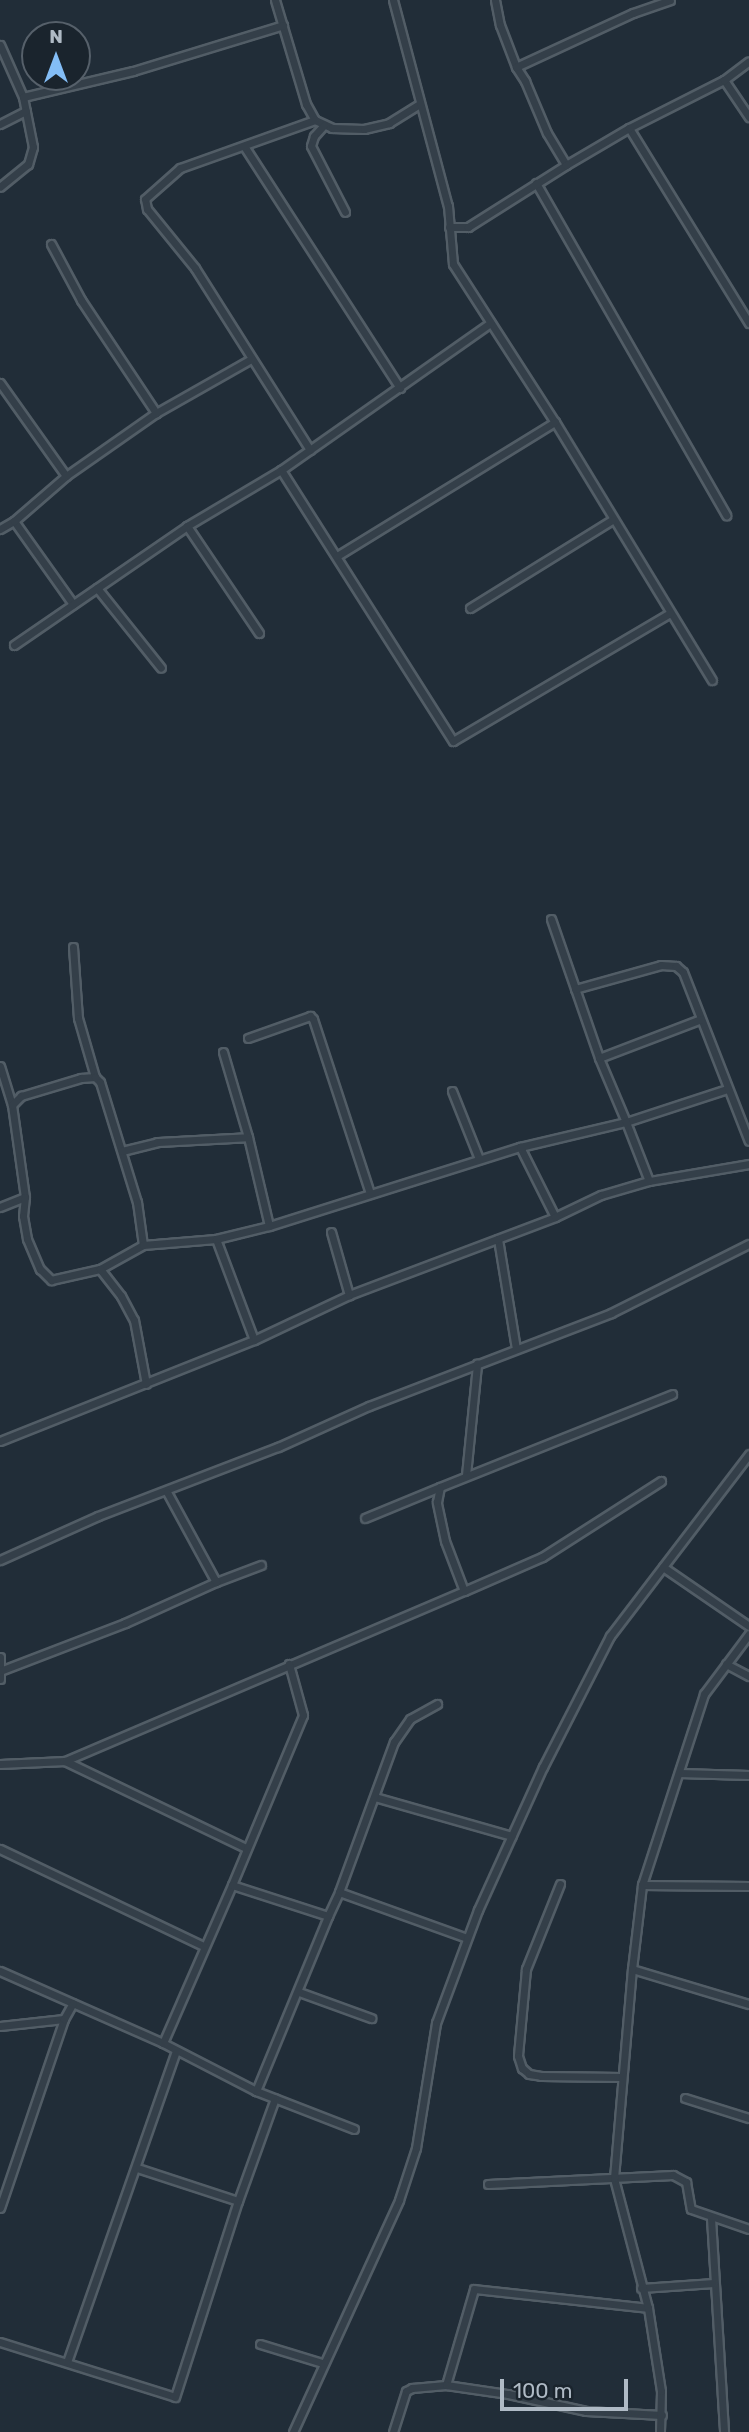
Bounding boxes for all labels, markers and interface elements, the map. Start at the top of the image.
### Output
north arrow [21,21,91,91]
text: N [49,25,63,48]
scale bar [504,2366,632,2410]
text: 100 m [513,2378,572,2403]

